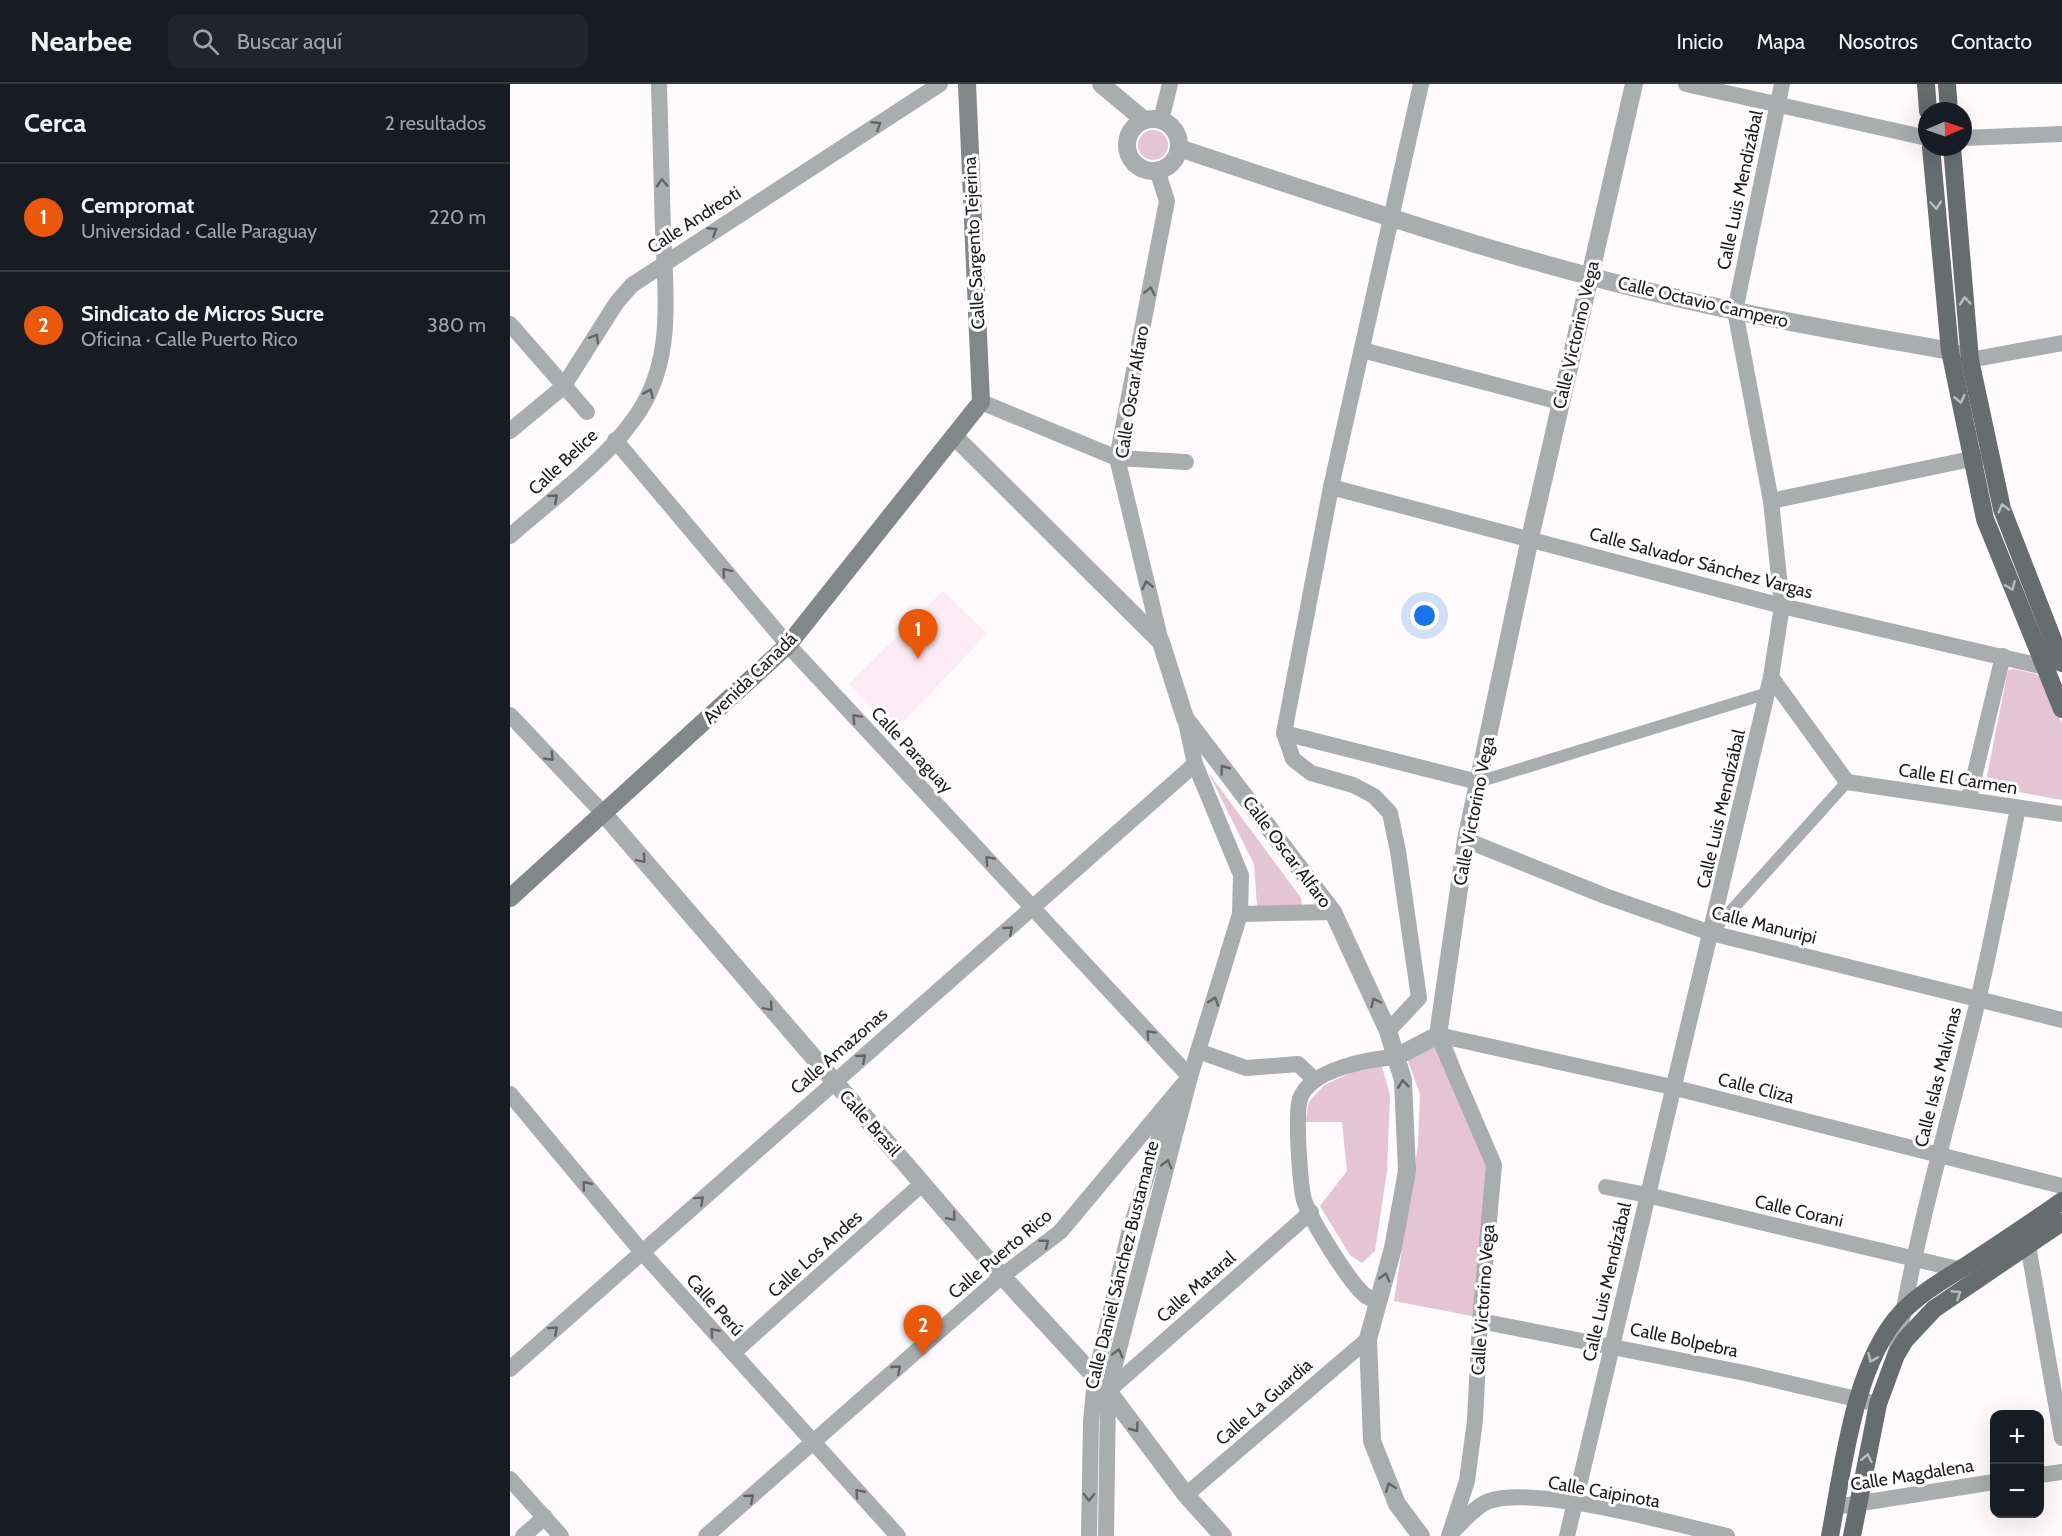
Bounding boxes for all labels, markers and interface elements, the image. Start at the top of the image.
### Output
search box [168,14,588,68]
text: Nearbee [30,24,132,58]
icon: search [189,25,222,58]
text: Buscar aquí [237,28,342,55]
text: Inicio [1676,29,1723,54]
text: Mapa [1756,29,1805,54]
text: Nosotros [1838,29,1918,54]
text: Contacto [1951,29,2032,54]
north arrow [1918,102,1972,156]
text: Cerca [24,107,86,139]
street label: Calle Luis Mendizábal [1712,107,1768,272]
text: 2 resultados [385,111,486,135]
one-way arrow [871,120,881,132]
street label: Calle Sargento Tejerina [958,156,990,330]
one-way arrow [656,179,668,188]
street label: Calle Andreoti [643,182,745,258]
text: Cempromat [81,192,194,219]
one-way arrow [1929,201,1942,210]
text: 1 [40,205,47,229]
text: 220 m [429,205,486,229]
text: Universidad · Calle Paraguay [81,219,317,243]
one-way arrow [707,226,717,238]
street label: Calle Victorino Vega [1548,258,1604,411]
street label: Calle Octavio Campero [1616,272,1791,332]
one-way arrow [1143,286,1155,296]
one-way arrow [1959,297,1972,306]
text: Sindicato de Micros Sucre [81,300,324,327]
text: 2 [38,313,49,337]
text: 380 m [427,313,486,337]
street label: Calle Oscar Alfaro [1111,324,1153,460]
text: Oficina · Calle Puerto Rico [81,327,298,351]
one-way arrow [588,334,599,345]
one-way arrow [641,389,653,400]
one-way arrow [1952,393,1965,403]
street label: Calle Belice [524,424,602,500]
one-way arrow [547,494,558,505]
one-way arrow [1997,503,2010,513]
street label: Calle Salvador Sánchez Vargas [1587,523,1815,603]
one-way arrow [723,568,734,579]
one-way arrow [1142,580,1155,590]
one-way arrow [2004,580,2016,591]
your location [1410,601,1439,630]
pin: 1 [898,610,938,659]
street label: Avenida Canadá [698,627,802,728]
street label: Calle Paraguay [866,702,958,798]
one-way arrow [852,714,863,724]
street label: Calle Luis Mendizábal [1692,727,1750,891]
street label: Calle Victorino Vega [1449,734,1499,887]
one-way arrow [543,750,554,761]
street label: Calle El Carmen [1897,759,2019,799]
one-way arrow [1221,765,1232,776]
street label: Calle Oscar Alfaro [1238,792,1336,912]
one-way arrow [635,852,646,863]
one-way arrow [985,857,996,867]
street label: Calle Manuripi [1709,901,1819,949]
one-way arrow [1002,926,1013,937]
one-way arrow [1207,996,1219,1007]
one-way arrow [1370,998,1382,1009]
one-way arrow [762,1000,773,1011]
street label: Calle Amazonas [786,1003,892,1099]
street label: Calle Islas Malvinas [1910,1005,1966,1149]
one-way arrow [1146,1030,1157,1041]
one-way arrow [855,1054,866,1065]
street label: Calle Cliza [1716,1068,1797,1108]
one-way arrow [1397,1079,1409,1089]
street label: Calle Brasil [834,1085,906,1161]
street label: Calle Daniel Sánchez Bustamante [1080,1139,1164,1391]
one-way arrow [1160,1159,1172,1170]
one-way arrow [582,1181,593,1192]
street label: Calle Corani [1753,1190,1845,1232]
one-way arrow [693,1196,704,1207]
street label: Calle Luis Mendizábal [1578,1200,1636,1364]
street label: Calle Puerto Rico [944,1204,1056,1304]
street label: Calle Los Andes [763,1206,867,1302]
one-way arrow [945,1210,956,1221]
street label: Calle Victorino Vega [1467,1223,1499,1376]
one-way arrow [1039,1240,1050,1251]
street label: Calle Mataral [1152,1246,1241,1327]
street label: Calle Perú [681,1269,749,1341]
one-way arrow [1378,1272,1390,1283]
one-way arrow [1950,1290,1961,1301]
pin: 2 [904,1306,942,1355]
street label: Calle Bolpebra [1628,1318,1740,1362]
one-way arrow [547,1326,558,1337]
one-way arrow [710,1329,721,1339]
one-way arrow [1110,1348,1123,1358]
one-way arrow [1868,1352,1880,1363]
street label: Calle La Guardia [1211,1354,1317,1450]
one-way arrow [890,1365,900,1376]
map controls [1990,1410,2044,1518]
button: + [1990,1410,2044,1464]
one-way arrow [1128,1421,1139,1432]
one-way arrow [1860,1453,1873,1463]
street label: Calle Magdalena [1849,1454,1975,1496]
button: − [1990,1464,2044,1518]
street label: Calle Caipinota [1546,1471,1662,1513]
one-way arrow [1385,1482,1397,1493]
one-way arrow [855,1489,866,1499]
one-way arrow [1083,1493,1096,1502]
one-way arrow [743,1494,754,1505]

